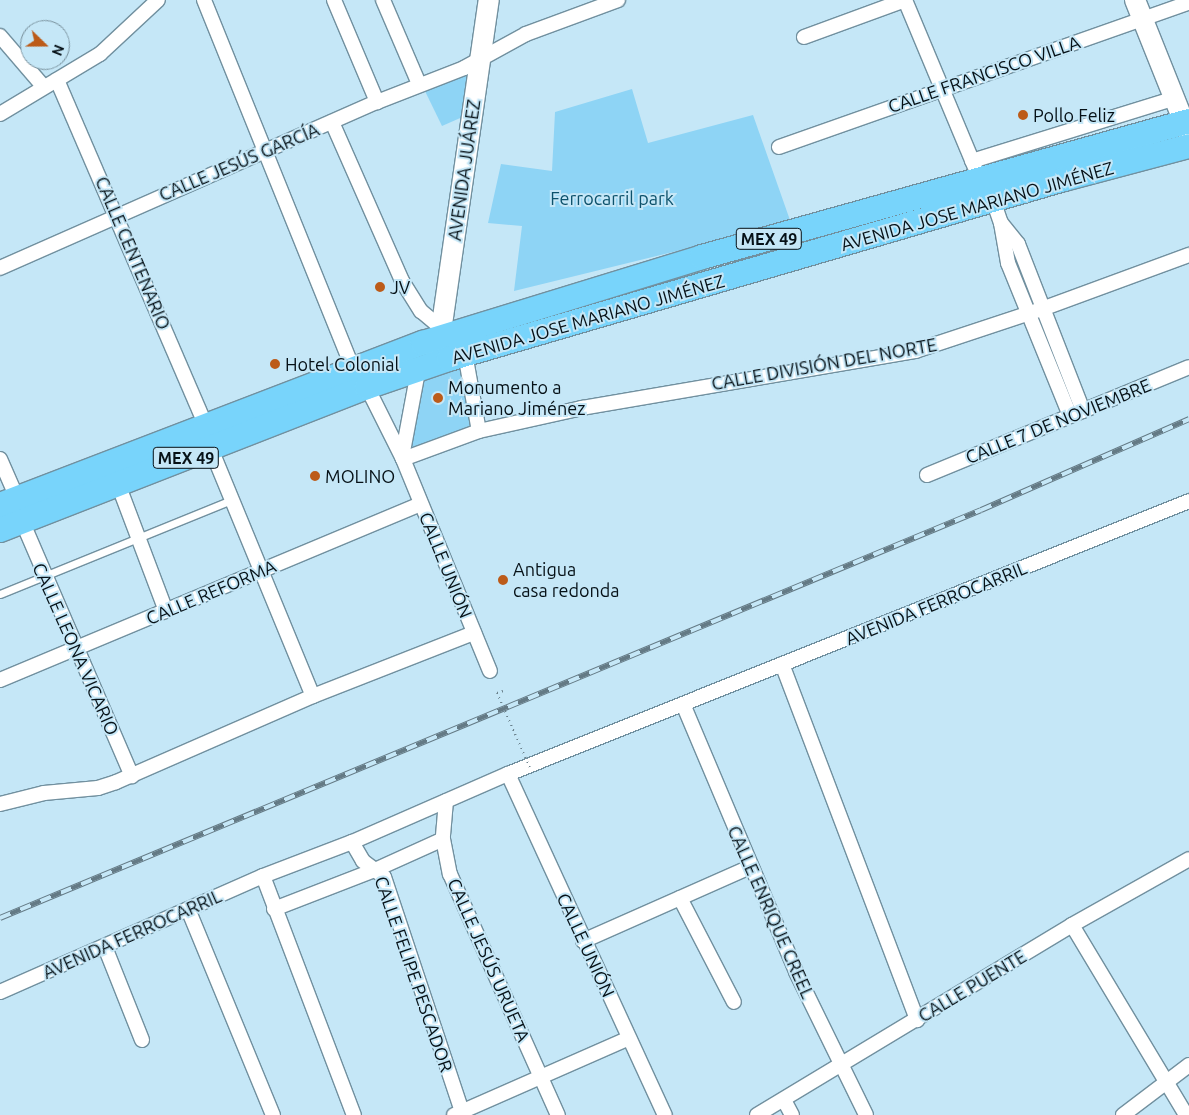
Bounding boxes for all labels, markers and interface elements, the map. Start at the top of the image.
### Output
north arrow [20,20,70,70]
street label: CALLE FRANCISCO VILLA [885,31,1083,117]
text: N [49,42,67,58]
street label: AVENIDA JUÁREZ [443,98,485,242]
place label: Pollo Feliz [1033,104,1115,126]
marker: Pollo Feliz [1017,109,1029,121]
street label: CALLE JESÚS GARCÍA [156,118,322,206]
street label: AVENIDA JOSE MARIANO JIMÉNEZ [838,157,1116,255]
street label: CALLE CENTENARIO [91,173,175,333]
park label: Ferrocarril park [550,187,674,209]
road number: MEX 49 [735,225,803,252]
street label: AVENIDA JOSE MARIANO JIMÉNEZ [449,270,727,368]
place label: JV [390,276,410,298]
marker: JV [374,281,386,293]
street label: CALLE DIVISIÓN DEL NORTE [710,334,938,394]
place label: Hotel Colonial [285,353,399,375]
marker: Hotel Colonial [269,358,281,370]
street label: CALLE 7 DE NOVIEMBRE [962,374,1154,468]
place label: Monumento a Mariano Jiménez [448,377,585,419]
marker: Monumento a Mariano Jiménez [432,392,444,404]
road number: MEX 49 [152,444,220,472]
place label: MOLINO [325,465,395,487]
marker: MOLINO [309,470,321,482]
street label: CALLE UNIÓN [415,509,477,621]
street label: CALLE REFORMA [143,555,279,629]
street label: AVENIDA FERROCARRIL [842,557,1030,649]
place label: Antigua casa redonda [513,559,620,602]
street label: CALLE LEONA VICARIO [28,560,124,738]
marker: Antigua casa redonda [497,574,509,586]
street label: CALLE ENRIQUE CREEL [723,822,819,1002]
street label: CALLE FELIPE PESCADOR [370,873,458,1075]
street label: CALLE JESÚS URUETA [443,875,535,1045]
street label: AVENIDA FERROCARRIL [39,885,225,983]
street label: CALLE UNIÓN [552,890,620,1000]
street label: CALLE PUENTE [914,945,1030,1027]

